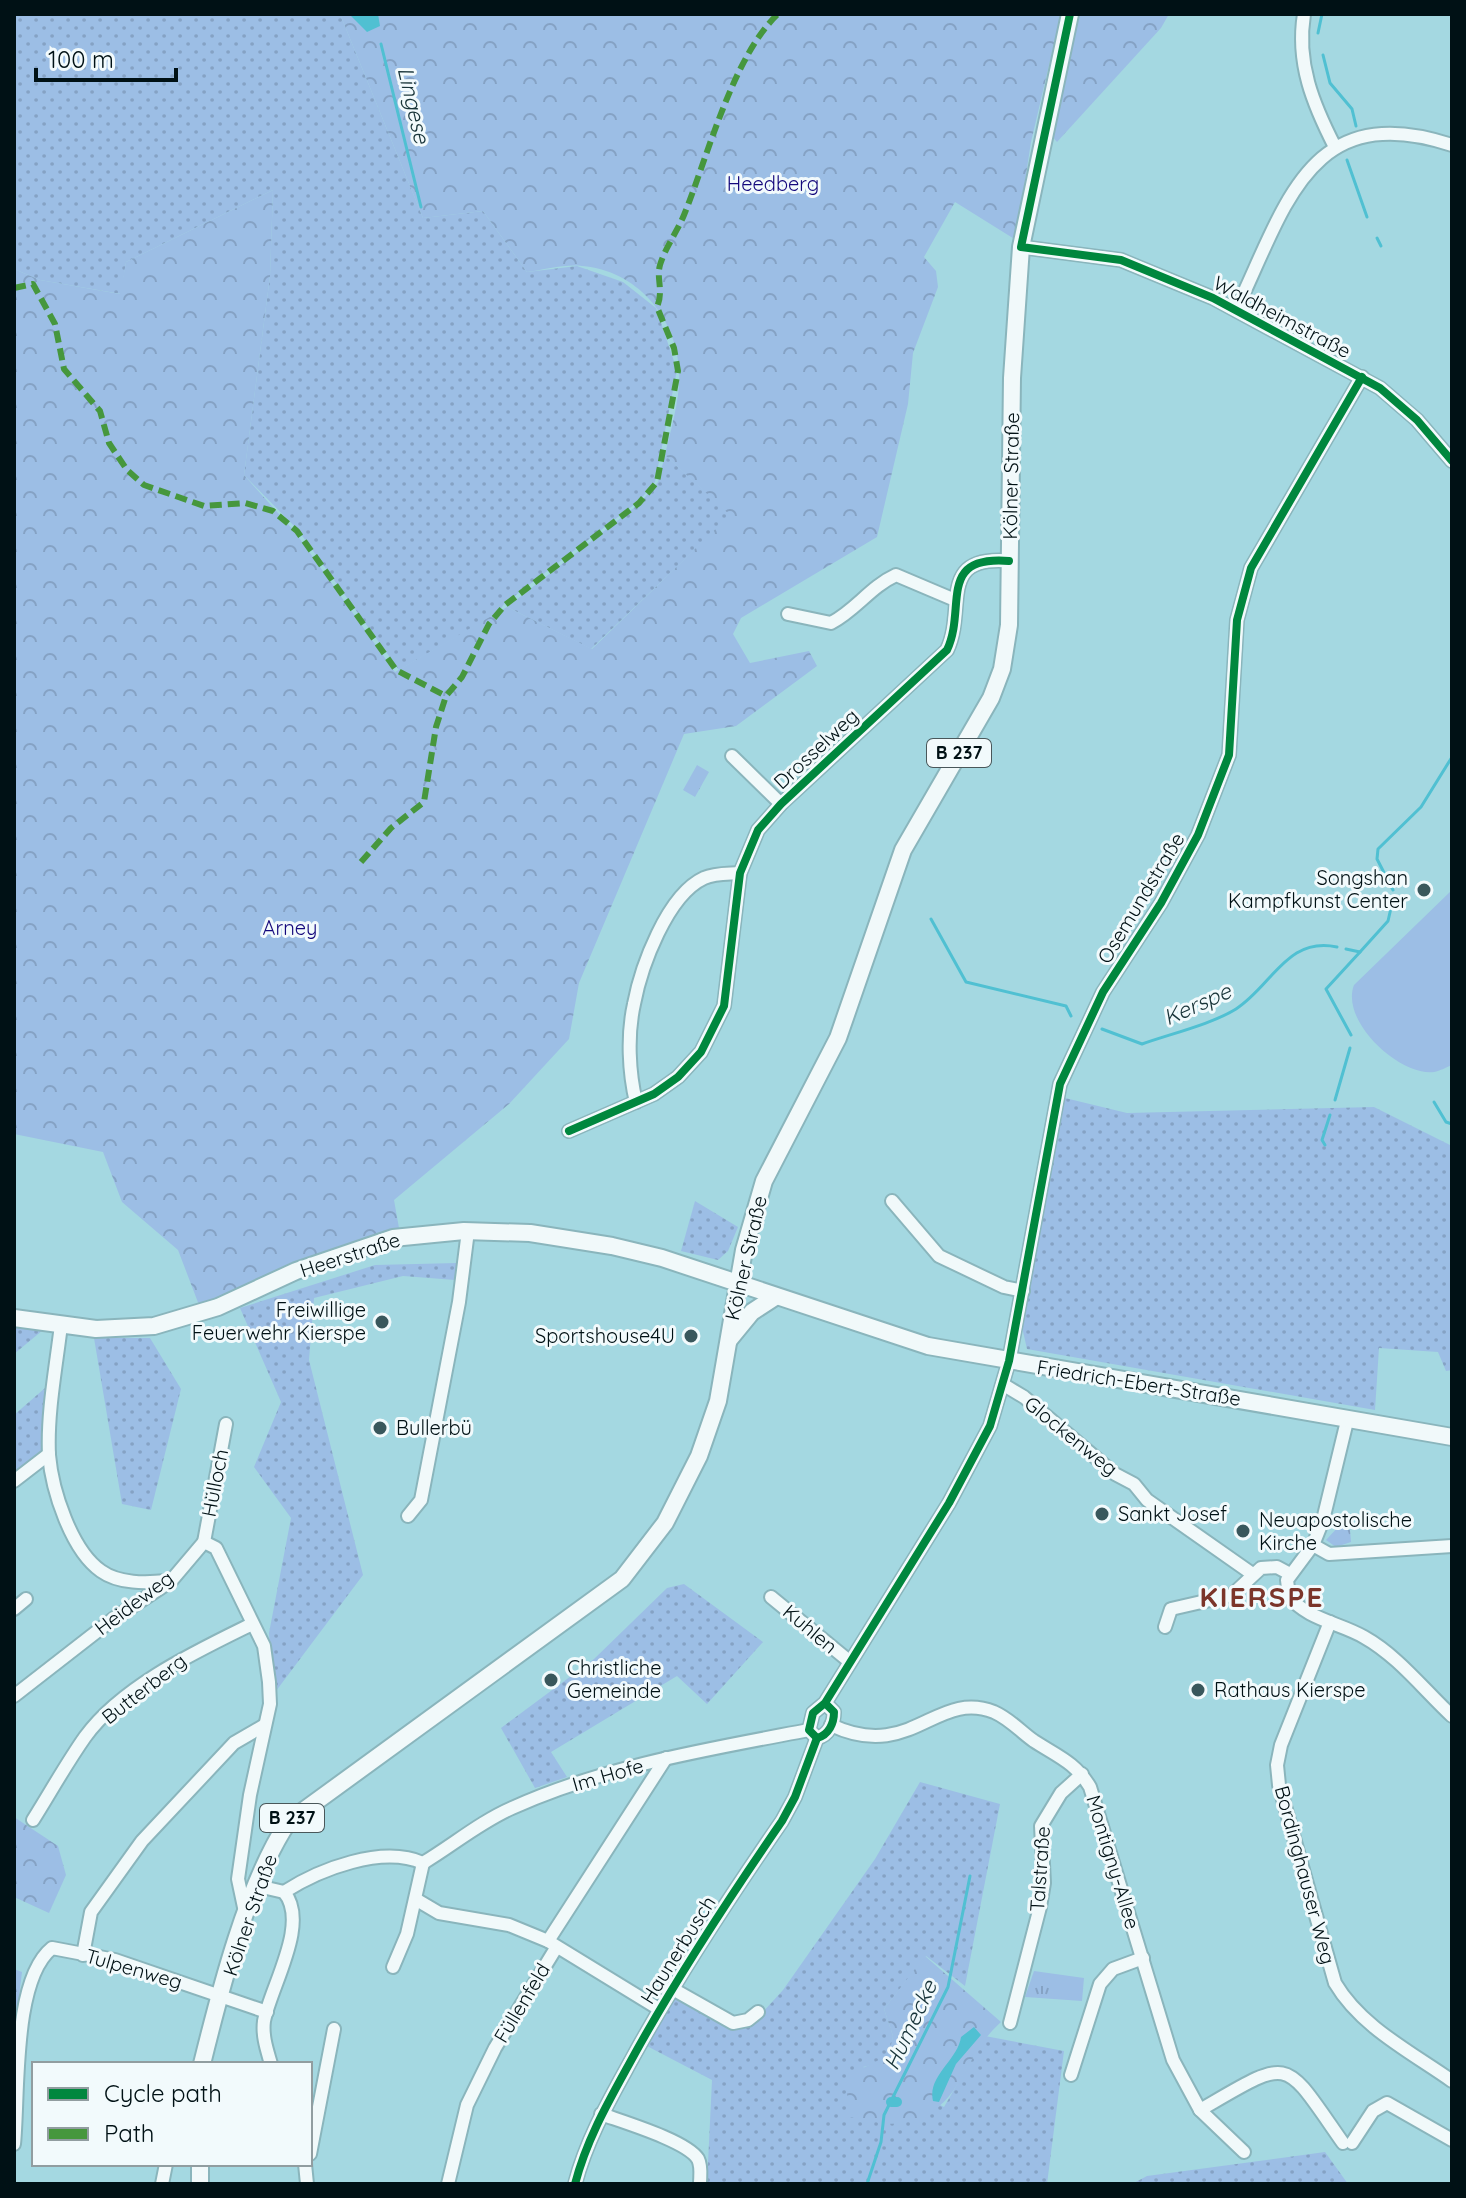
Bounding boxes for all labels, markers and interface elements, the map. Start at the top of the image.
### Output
scale bar [36,32,176,82]
text: 100 m [48,44,114,74]
water label: Lingese [392,64,437,147]
park label: Heedberg [727,171,819,196]
street label: Waldheimstraße [1209,270,1355,363]
street label: Kölner Straße [997,412,1024,540]
street label: Drosselweg [768,703,863,794]
road number: B 237 [927,739,991,767]
street label: Osemundstraße [1092,828,1190,968]
place label: Songshan Kampfkunst Center [1228,865,1408,913]
marker: Songshan Kampfkunst Center [1415,881,1433,899]
park label: Arney [263,915,317,940]
water label: Kerspe [1159,976,1237,1031]
street label: Kölner Straße [719,1193,772,1323]
street label: Heerstraße [297,1227,403,1282]
place label: Freiwillige Feuerwehr Kierspe [192,1297,366,1345]
marker: Freiwillige Feuerwehr Kierspe [373,1313,391,1331]
place label: Sportshouse4U [535,1323,675,1348]
marker: Sportshouse4U [682,1327,700,1345]
street label: Friedrich-Ebert-Straße [1035,1354,1243,1411]
street label: Glockenweg [1020,1390,1123,1481]
place label: Bullerbü [396,1415,472,1440]
marker: Bullerbü [371,1419,389,1437]
street label: Hülloch [196,1447,233,1519]
place label: Sankt Josef [1118,1501,1227,1526]
marker: Sankt Josef [1093,1505,1111,1523]
place label: Neuapostolische Kirche [1259,1507,1412,1555]
marker: Neuapostolische Kirche [1234,1522,1252,1540]
street label: Heideweg [89,1565,178,1640]
district label: KIERSPE [1200,1579,1324,1614]
street label: Kuhlen [778,1599,843,1659]
street label: Butterberg [97,1648,191,1729]
place label: Christliche Gemeinde [567,1655,661,1703]
marker: Christliche Gemeinde [542,1671,560,1689]
place label: Rathaus Kierspe [1214,1677,1365,1702]
marker: Rathaus Kierspe [1189,1681,1207,1699]
street label: Im Hofe [569,1752,646,1797]
street label: Bordinghauser Weg [1270,1783,1341,1967]
street label: Montigny-Allee [1081,1792,1146,1932]
road number: B 237 [260,1804,324,1832]
street label: Talstraße [1024,1825,1055,1913]
street label: Kölner Straße [217,1851,282,1979]
street label: Haunerbusch [634,1891,721,2008]
street label: Tulpenweg [83,1943,185,1994]
street label: Füllenfeld [488,1958,555,2047]
water label: Humecke [877,1974,944,2074]
legend [32,2062,312,2166]
text: Cycle path [104,2078,222,2108]
text: Path [104,2118,155,2148]

